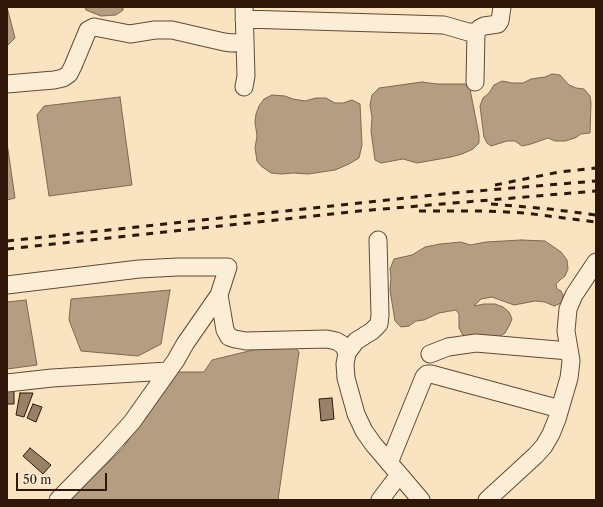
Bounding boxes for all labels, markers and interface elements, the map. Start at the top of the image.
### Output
scale bar [18,465,109,491]
text: 50 m [23,472,52,487]

